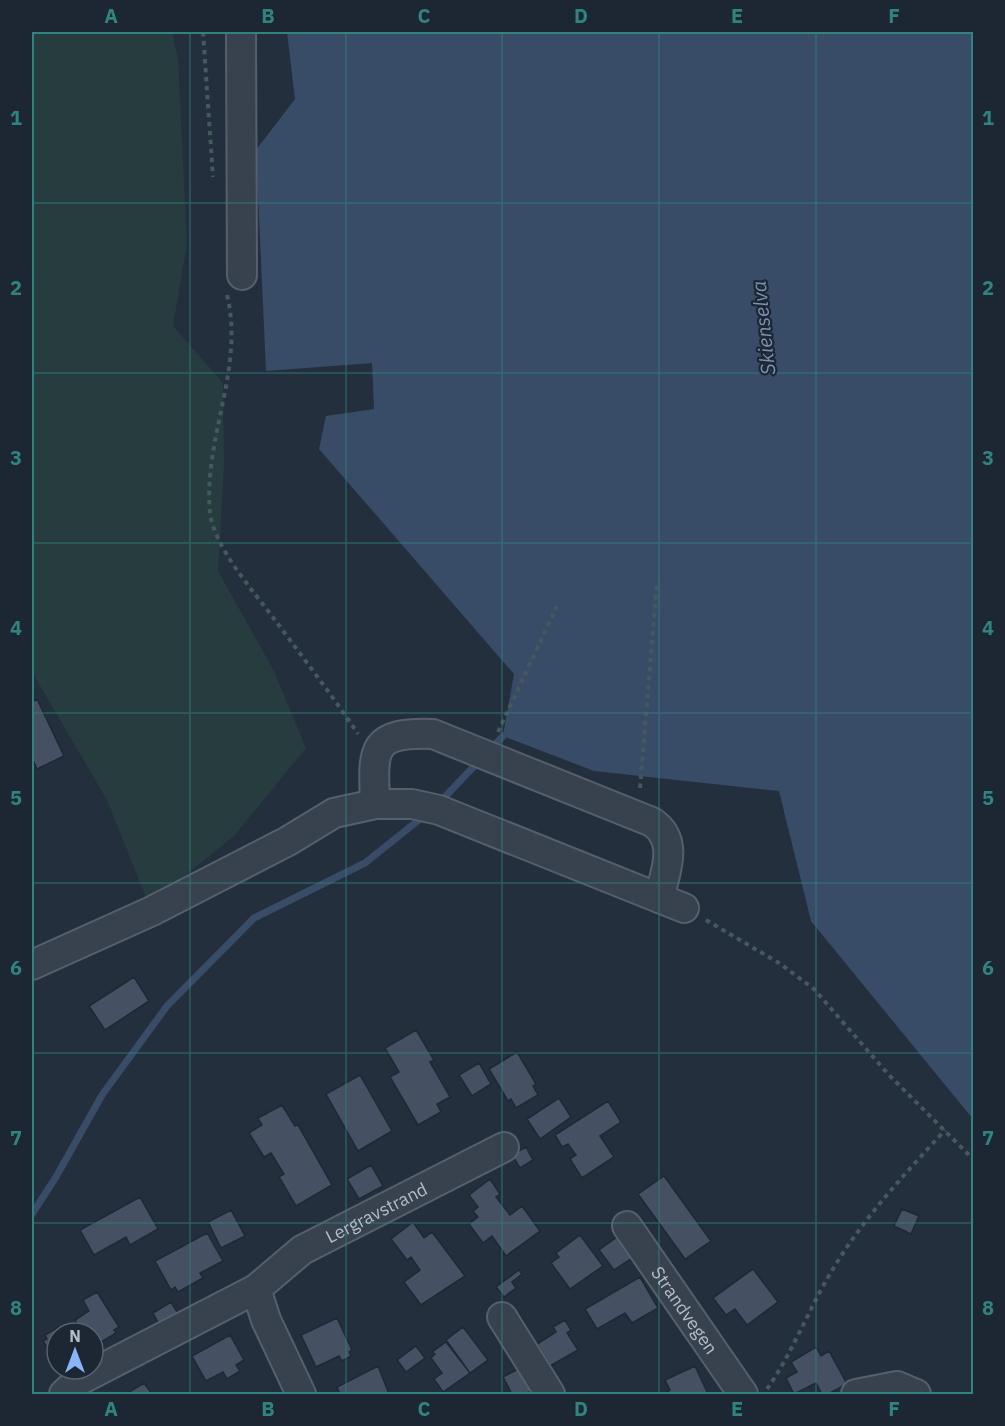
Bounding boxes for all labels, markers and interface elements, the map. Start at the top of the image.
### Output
text: A [104,2,118,29]
text: B [261,2,275,29]
text: C [417,2,431,29]
text: D [574,2,588,29]
text: E [731,2,743,29]
text: F [888,2,900,29]
text: 1 [10,104,22,131]
text: 1 [982,104,994,131]
text: 2 [10,274,22,301]
text: 2 [982,274,994,301]
water label: Skienselva [745,279,781,377]
text: 3 [10,444,22,471]
text: 3 [982,444,994,471]
text: 4 [10,614,22,641]
text: 4 [982,614,994,641]
text: 5 [10,784,22,811]
text: 5 [982,784,994,811]
text: 6 [10,954,22,981]
text: 6 [982,954,994,981]
text: 7 [10,1124,22,1151]
text: 7 [982,1124,994,1151]
street label: Lergravstrand [321,1177,431,1248]
street label: Strandvegen [647,1262,723,1358]
text: 8 [10,1294,22,1321]
text: 8 [982,1294,994,1321]
north arrow [45,1321,105,1381]
text: N [69,1326,81,1346]
text: A [104,1395,118,1422]
text: B [261,1395,275,1422]
text: C [417,1395,431,1422]
text: D [574,1395,588,1422]
text: E [731,1395,743,1422]
text: F [888,1395,900,1422]

